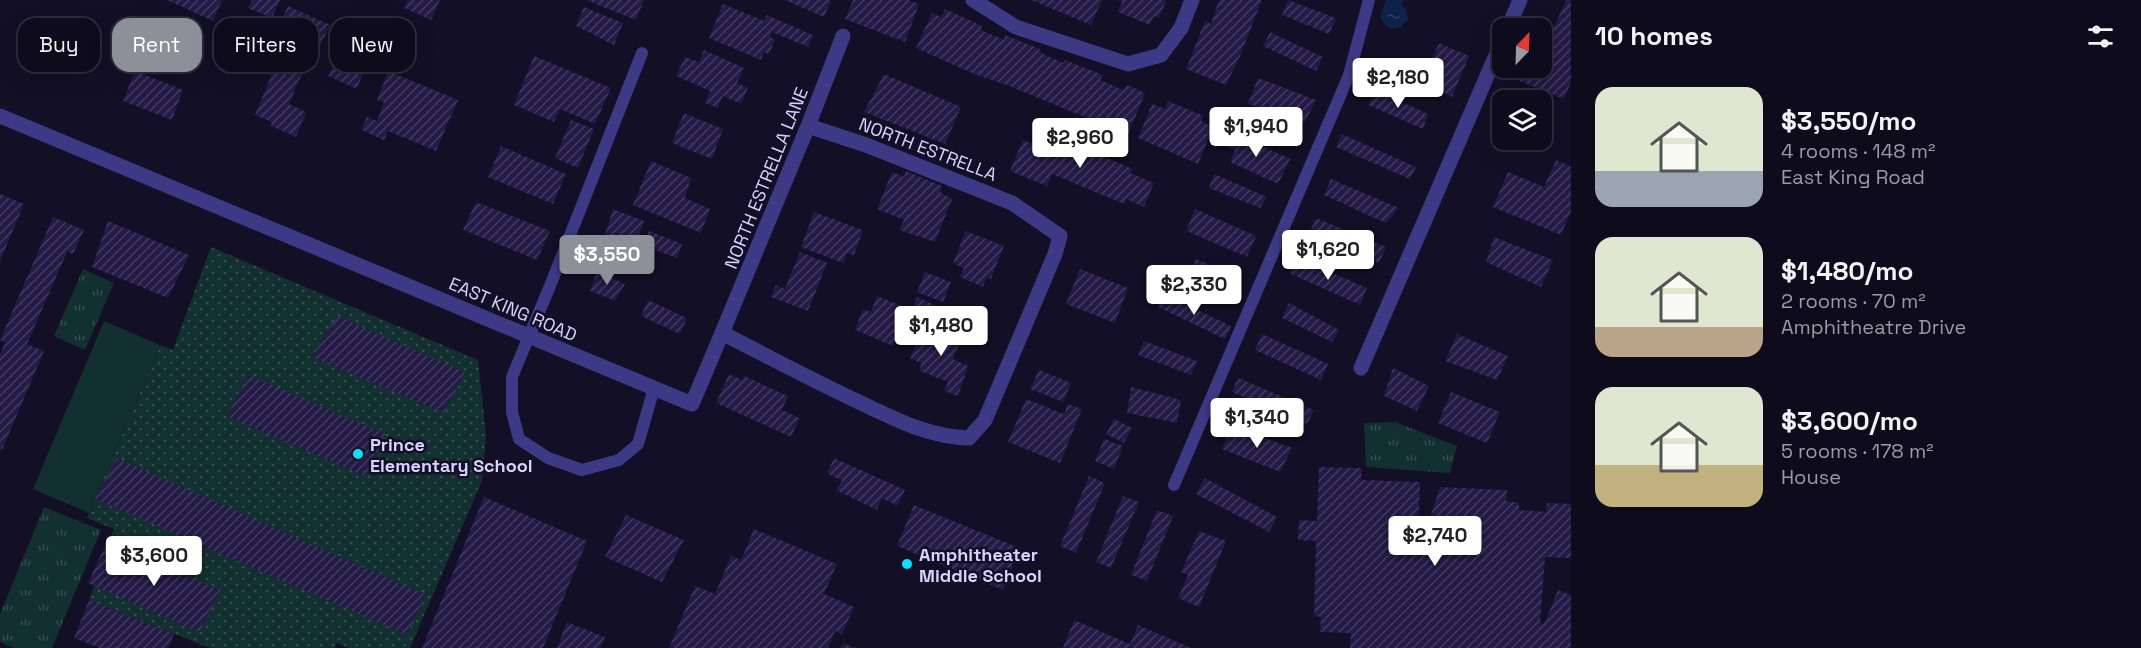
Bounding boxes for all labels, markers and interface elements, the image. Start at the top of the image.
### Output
chip: Buy [18,18,100,72]
chip: Rent [112,18,202,72]
chip: Filters [214,18,318,72]
chip: New [330,18,415,72]
north arrow [1492,18,1552,78]
map controls [1492,18,1552,150]
text: 10 homes [1595,19,1713,53]
icon: filters [2084,20,2117,53]
pin: $2,180 [1349,58,1447,109]
text: $2,180 [1367,64,1429,90]
street label: NORTH ESTRELLA LANE [719,84,813,272]
button: layers [1492,90,1552,150]
text: $3,550/mo [1781,104,1916,138]
pin: $1,940 [1207,107,1305,158]
icon: home [1643,111,1715,183]
street label: NORTH ESTRELLA [856,112,1000,186]
text: $1,940 [1223,113,1289,139]
pin: $2,960 [1031,118,1129,169]
text: $2,960 [1046,124,1114,150]
text: 4 rooms · 148 m² [1781,138,1935,164]
text: East King Road [1781,164,1925,190]
pin: $1,620 [1279,230,1377,281]
pin: $3,550 [558,235,656,286]
text: $1,620 [1296,236,1360,262]
text: $3,550 [573,241,641,267]
text: $1,480/mo [1781,254,1913,288]
icon: home [1643,261,1715,333]
pin: $2,330 [1145,265,1243,316]
text: $2,330 [1160,271,1228,297]
street label: EAST KING ROAD [445,272,581,346]
text: 2 rooms · 70 m² [1781,288,1925,314]
pin: $1,480 [892,306,990,357]
text: $1,480 [909,312,973,338]
text: Amphitheatre Drive [1781,314,1966,340]
pin: $1,340 [1208,398,1306,449]
text: $1,340 [1225,404,1289,430]
text: $3,600/mo [1781,404,1918,438]
icon: home [1643,411,1715,483]
place label: Prince Elementary School [370,433,533,477]
text: 5 rooms · 178 m² [1781,438,1933,464]
marker: Prince Elementary School [351,447,365,461]
text: House [1781,464,1841,490]
pin: $2,740 [1386,516,1484,567]
text: $2,740 [1402,522,1468,548]
pin: $3,600 [105,536,203,587]
text: $3,600 [120,542,188,568]
place label: Amphitheater Middle School [919,543,1042,587]
marker: Amphitheater Middle School [900,557,914,571]

